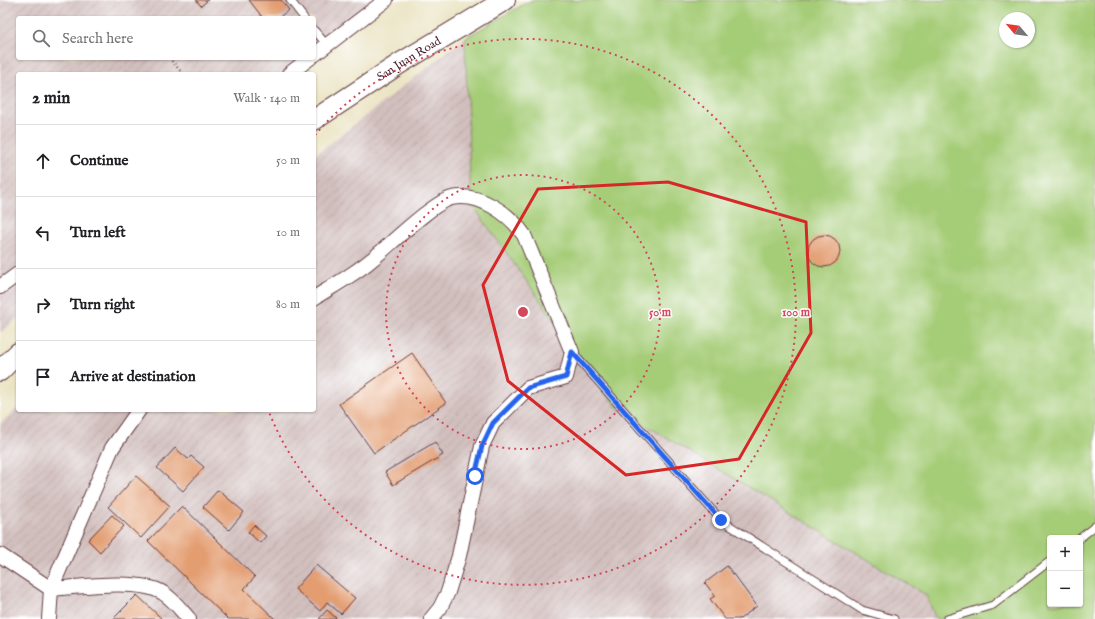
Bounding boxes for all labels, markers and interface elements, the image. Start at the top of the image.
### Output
north arrow [999,12,1035,48]
search box [16,16,316,60]
icon: search [30,27,52,49]
text: Search here [62,29,133,48]
street label: San Juan Road [374,33,444,84]
text: 2 min [32,88,70,109]
text: Walk · 140 m [233,90,300,107]
icon: ahead [32,150,54,172]
text: Continue [70,151,128,170]
text: 50 m [276,152,300,169]
icon: left [32,222,54,244]
text: Turn left [70,223,126,242]
text: 10 m [276,224,300,241]
icon: right [32,294,54,316]
text: Turn right [70,295,135,314]
text: 80 m [276,296,300,313]
centre of rings [516,305,530,319]
text: 50 m [649,305,672,320]
text: 100 m [782,305,811,320]
icon: arrive [32,366,54,388]
text: Arrive at destination [70,367,196,386]
route start [466,467,484,485]
route end [712,511,730,529]
map controls [1047,535,1083,607]
button: + [1047,535,1083,571]
button: − [1047,571,1083,607]

